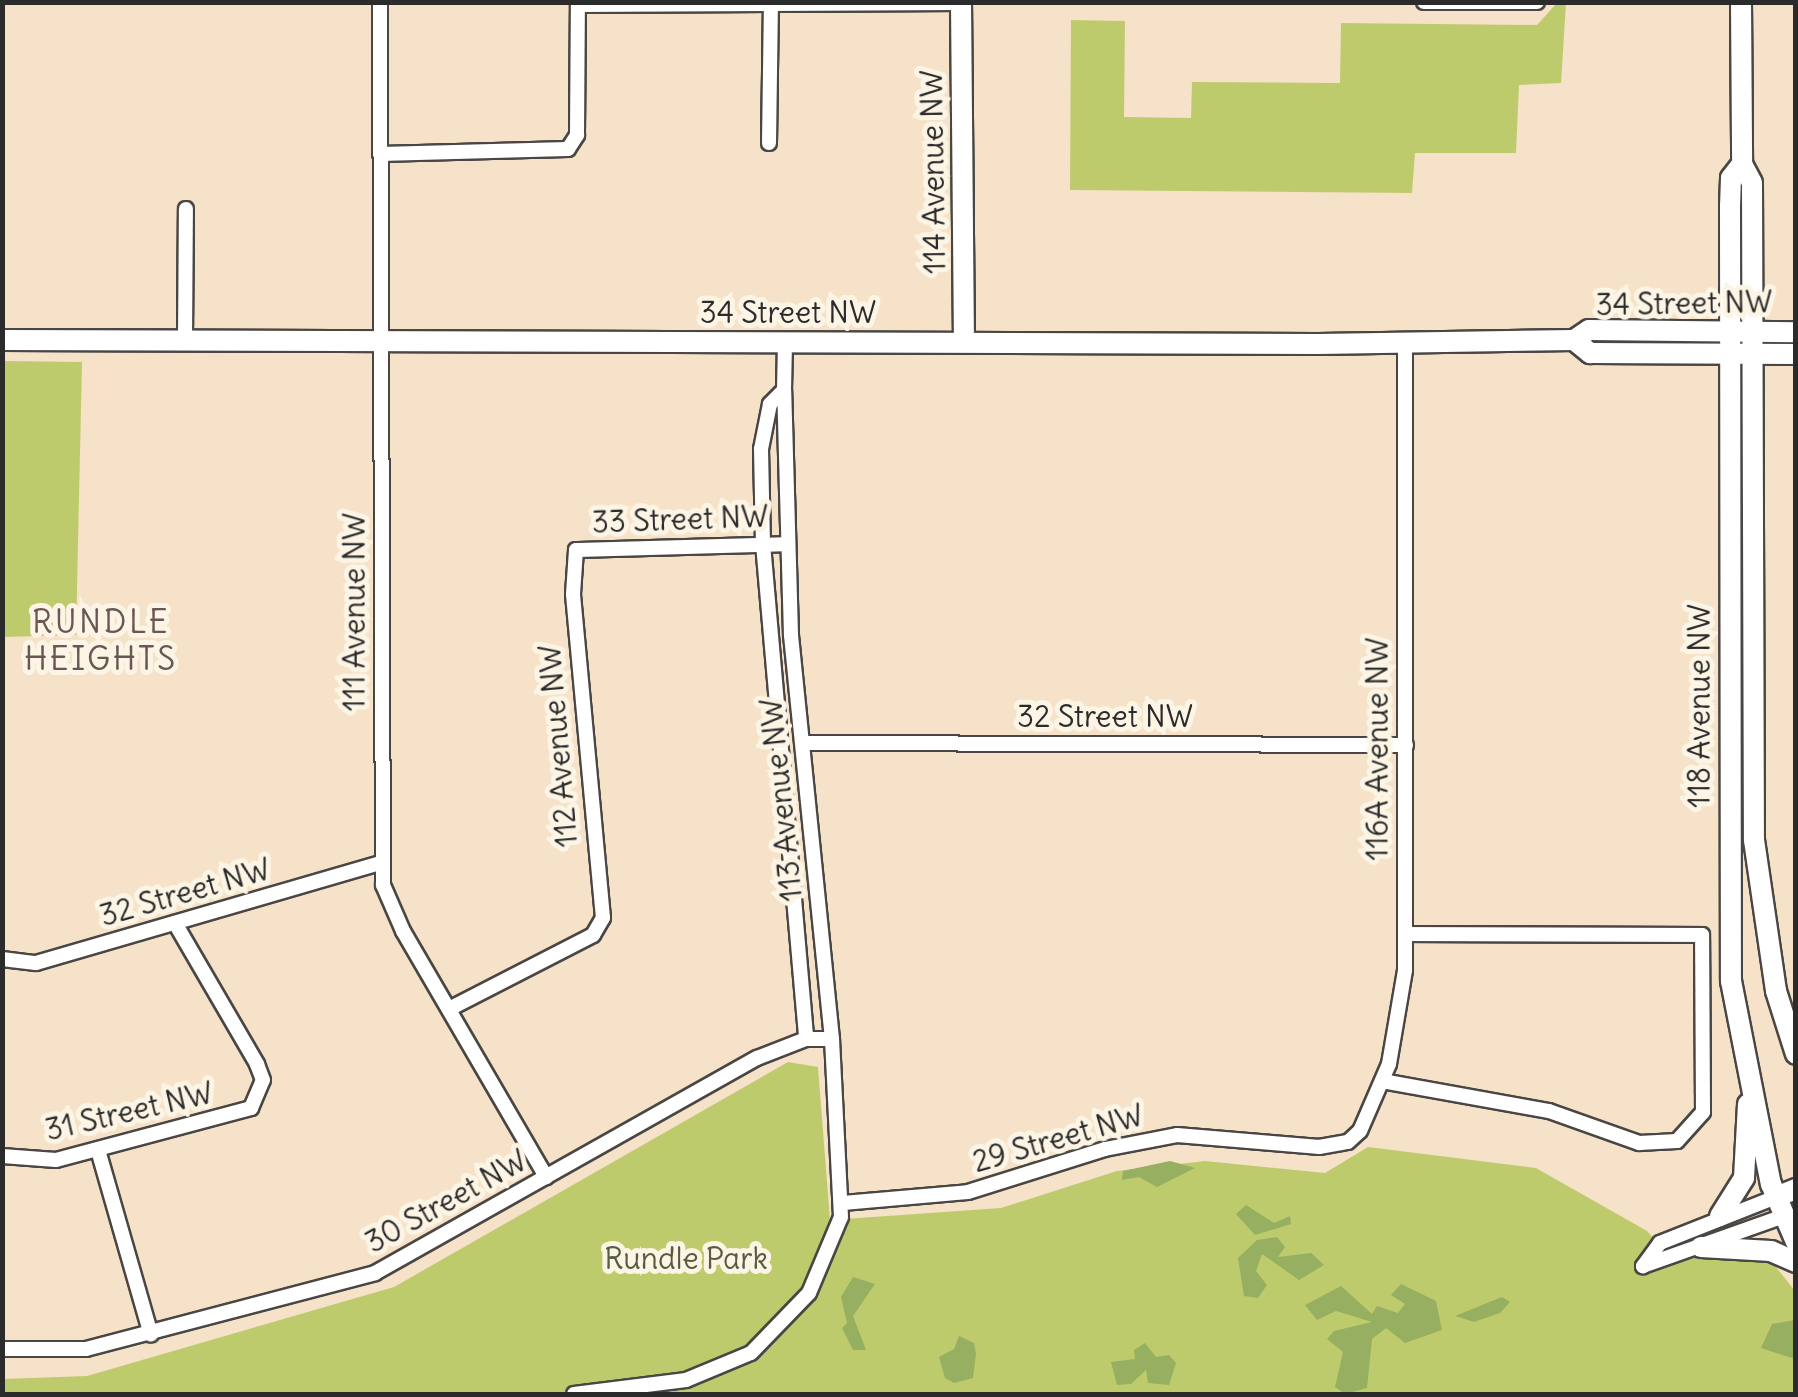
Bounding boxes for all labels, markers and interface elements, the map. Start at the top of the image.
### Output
street label: 114 Avenue NW [913,70,953,274]
street label: 34 Street NW [1595,283,1773,323]
street label: 34 Street NW [700,294,876,330]
street label: 33 Street NW [591,498,769,540]
street label: 111 Avenue NW [336,513,372,711]
district label: RUNDLE HEIGHTS [24,604,178,679]
street label: 118 Avenue NW [1681,604,1717,808]
street label: 116A Avenue NW [1359,637,1395,861]
street label: 112 Avenue NW [531,643,585,849]
street label: 113 Avenue NW [752,697,810,903]
street label: 32 Street NW [1017,698,1193,734]
street label: 32 Street NW [96,850,274,934]
street label: 31 Street NW [42,1074,216,1148]
street label: 29 Street NW [968,1096,1148,1180]
street label: 30 Street NW [359,1142,533,1260]
park label: Rundle Park [604,1240,768,1276]

